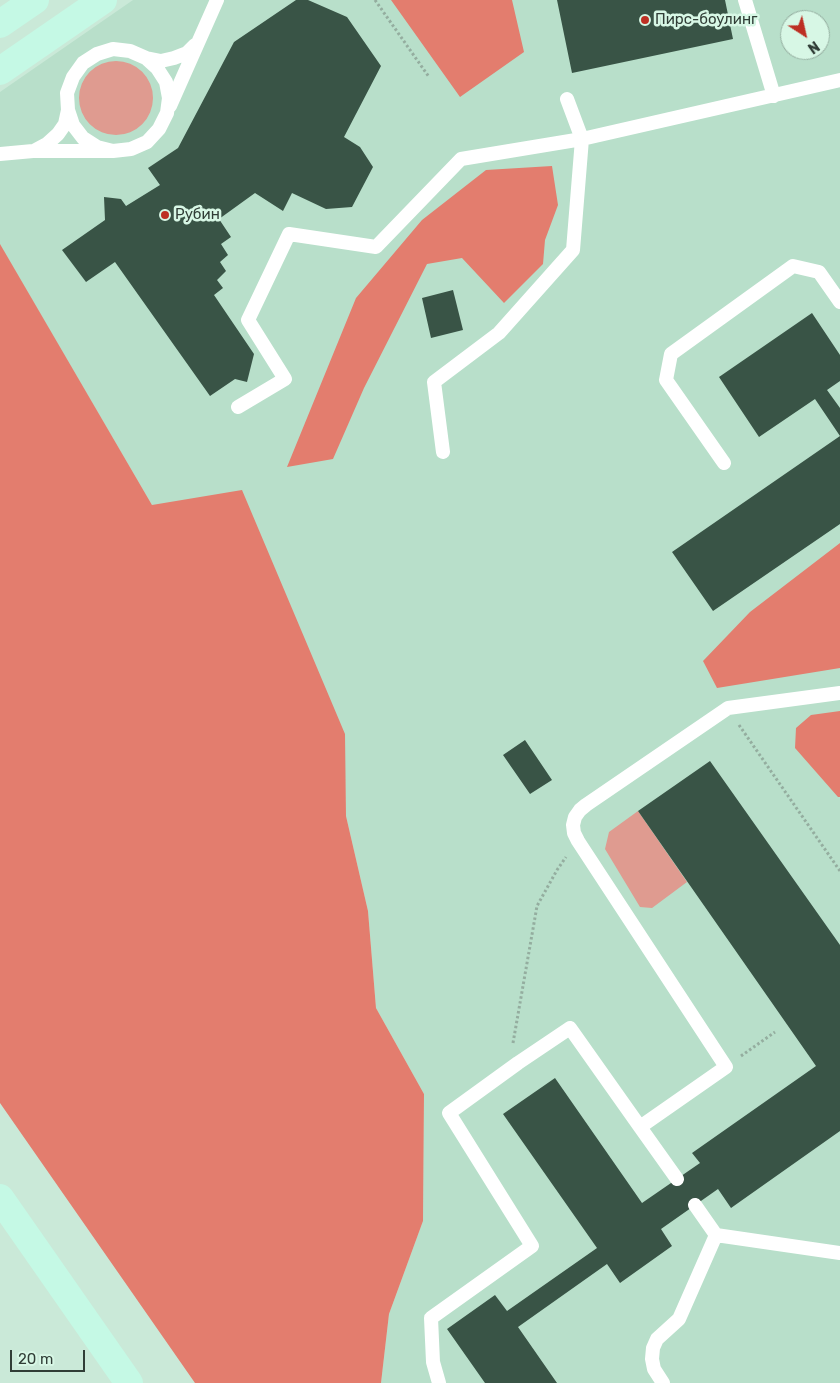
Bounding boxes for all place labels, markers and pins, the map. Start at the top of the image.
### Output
place label: Пирс-боулинг [655,11,758,29]
marker: Пирс-боулинг [639,14,651,26]
place label: Рубин [175,206,220,224]
marker: Рубин [159,209,171,221]

